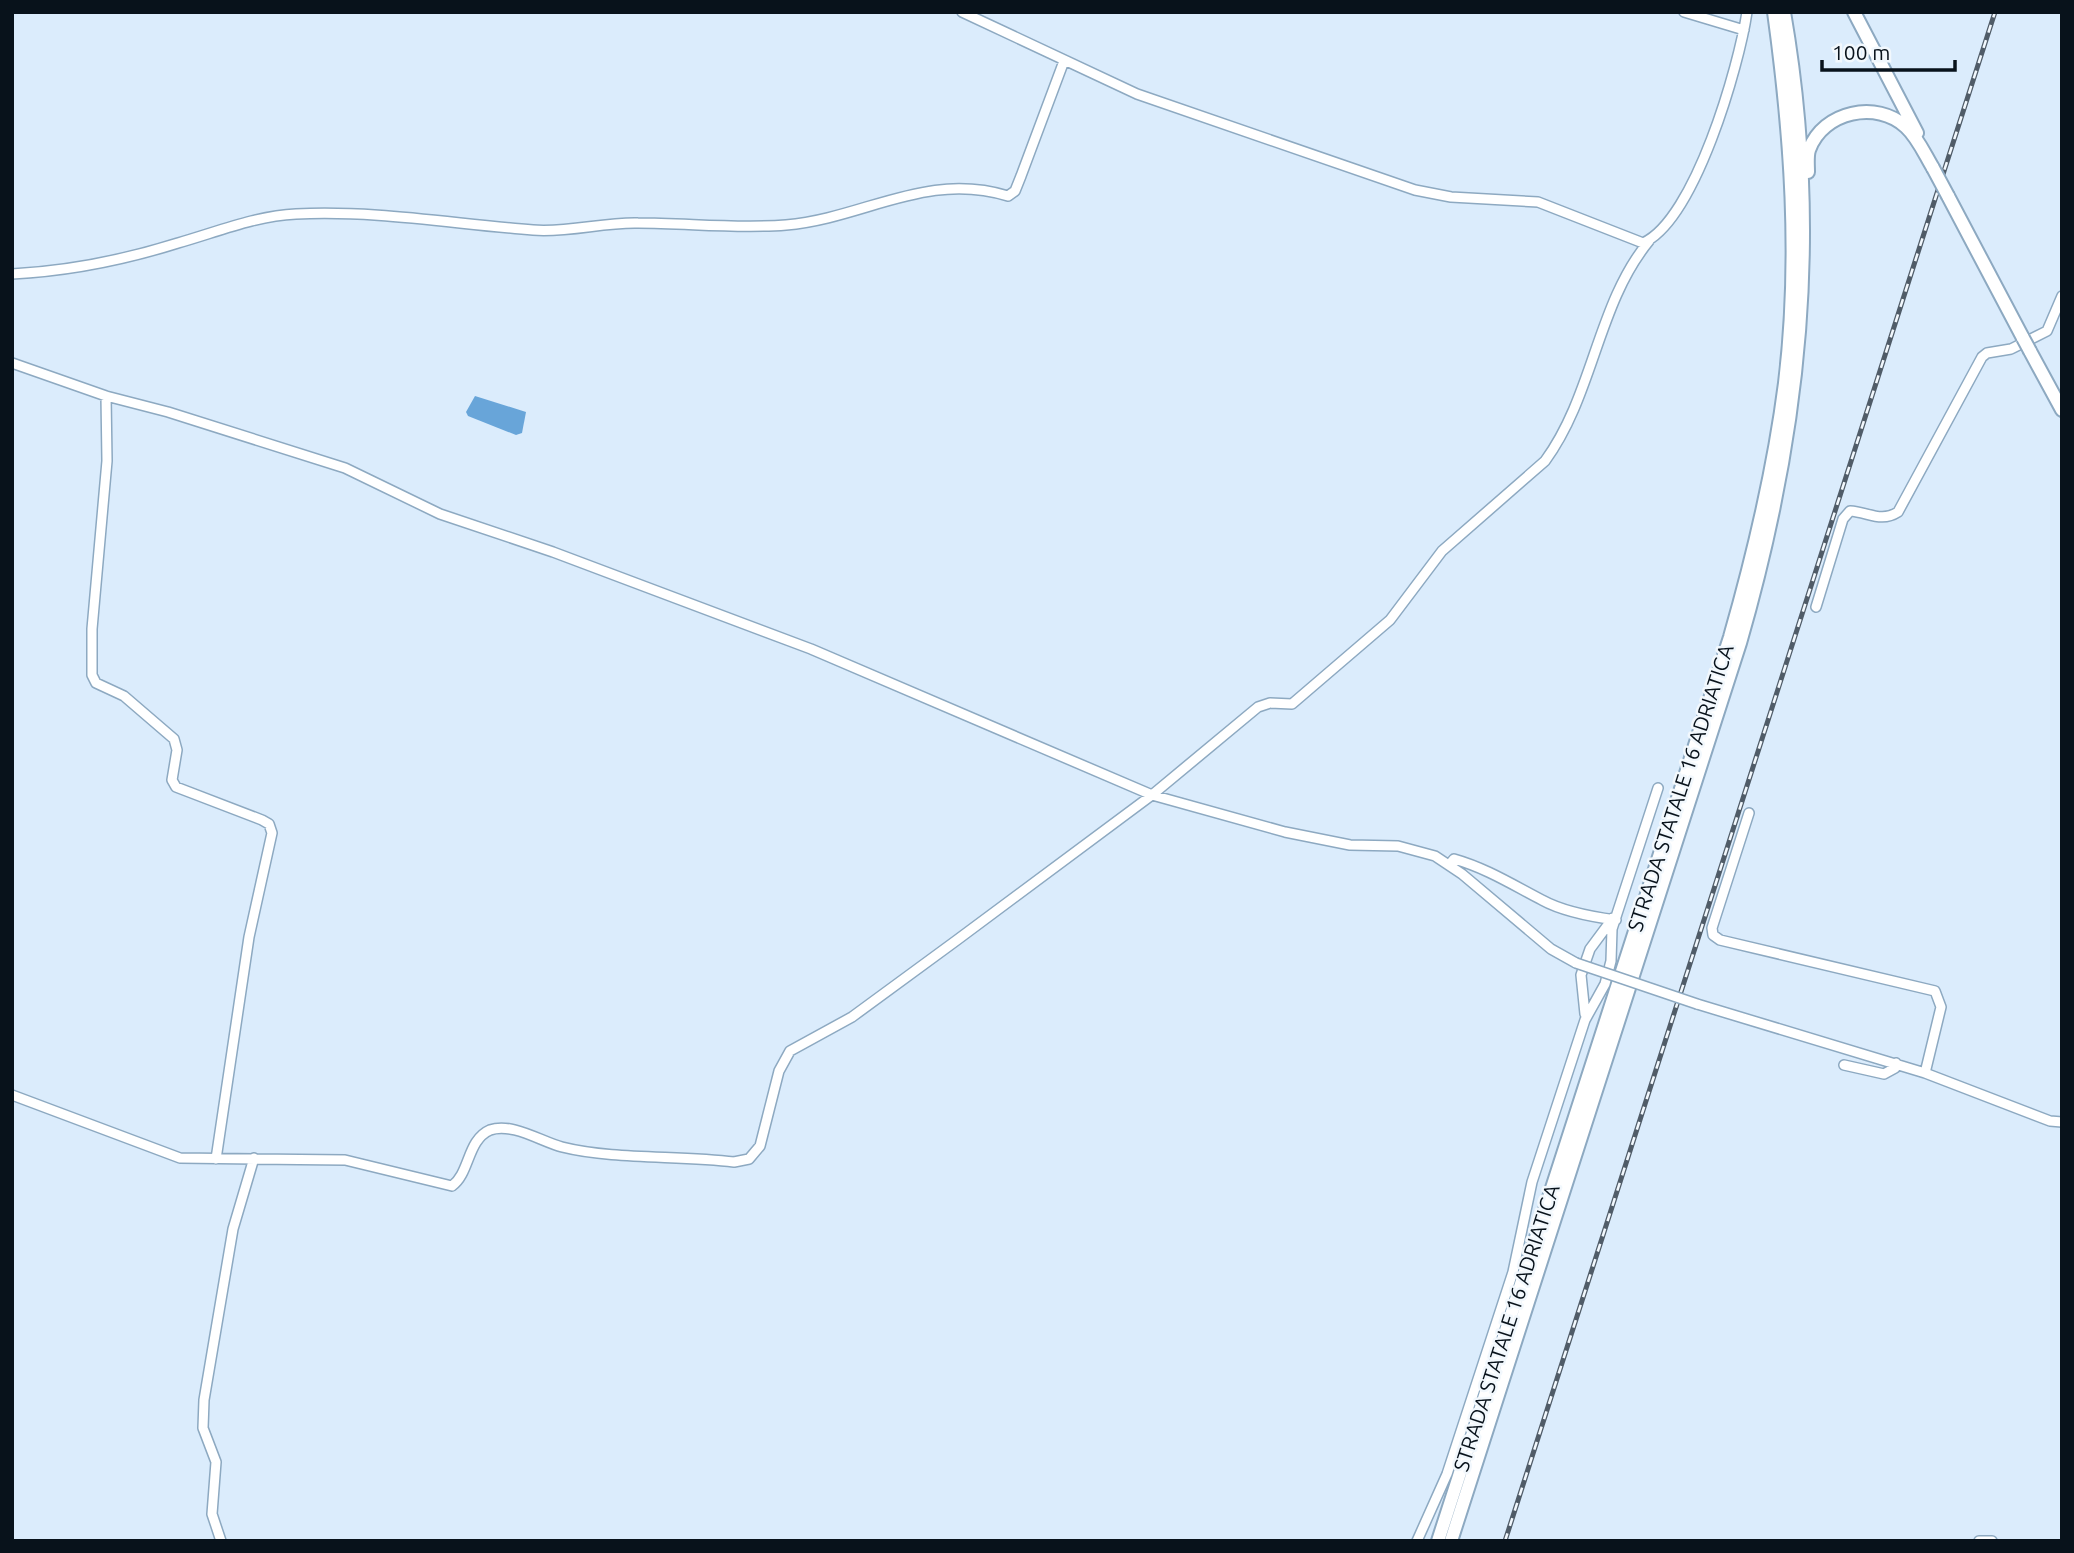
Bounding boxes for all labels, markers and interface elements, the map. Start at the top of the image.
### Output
scale bar [1822,28,1955,72]
text: 100 m [1832,40,1890,64]
street label: STRADA STATALE 16 ADRIATICA [1622,641,1738,934]
street label: STRADA STATALE 16 ADRIATICA [1448,1181,1564,1474]

